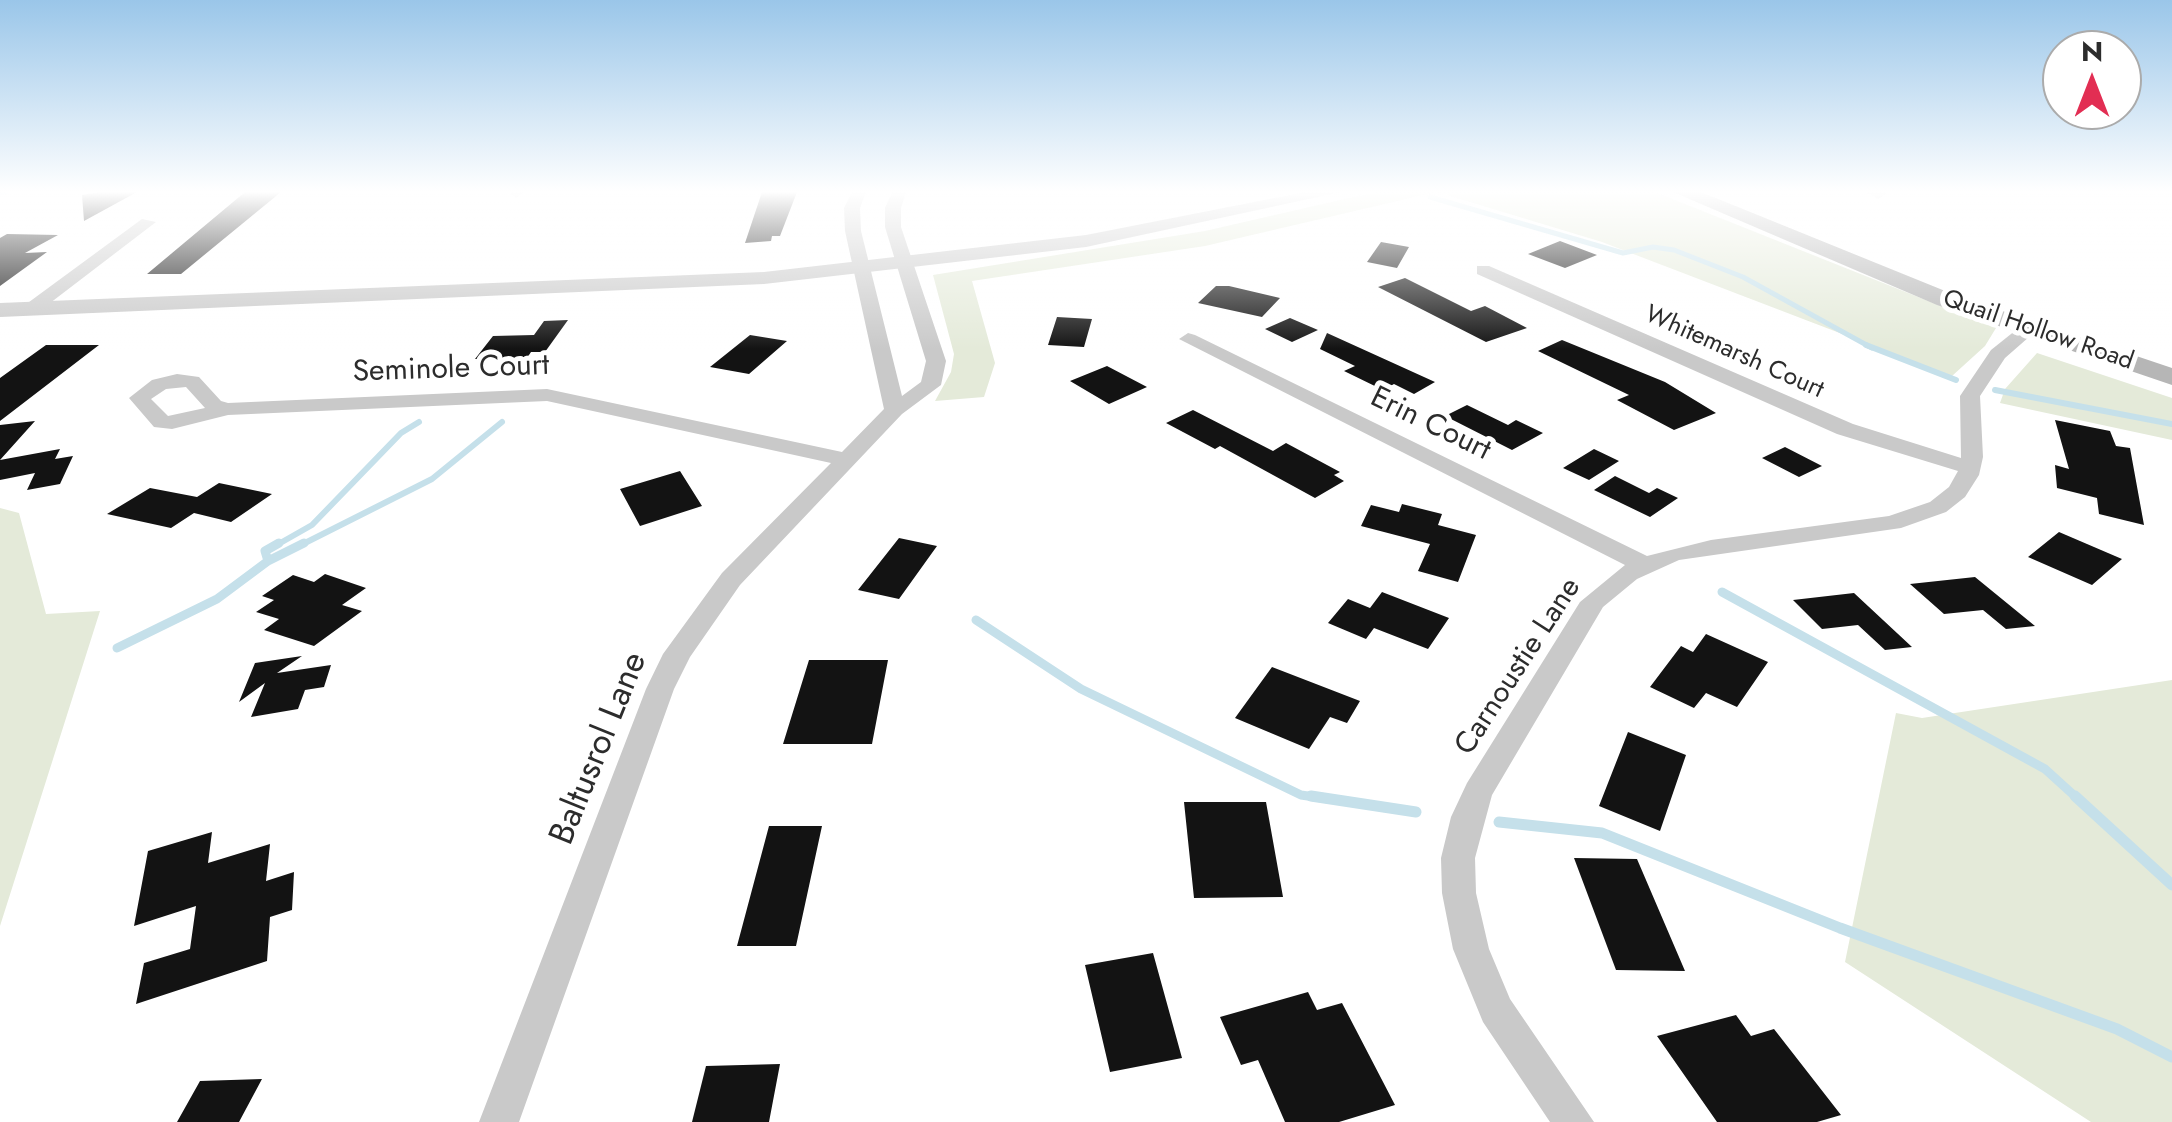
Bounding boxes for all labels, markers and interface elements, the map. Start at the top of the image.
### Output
north arrow [2042,30,2142,130]
text: N [2081,31,2103,72]
street label: Quail Hollow Road [1939,284,2137,378]
street label: Whitemarsh Court [1640,300,1828,406]
street label: Seminole Court [352,349,550,391]
street label: Erin Court [1364,380,1496,470]
street label: Carnoustie Lane [1448,572,1590,762]
street label: Baltusrol Lane [542,647,658,851]

